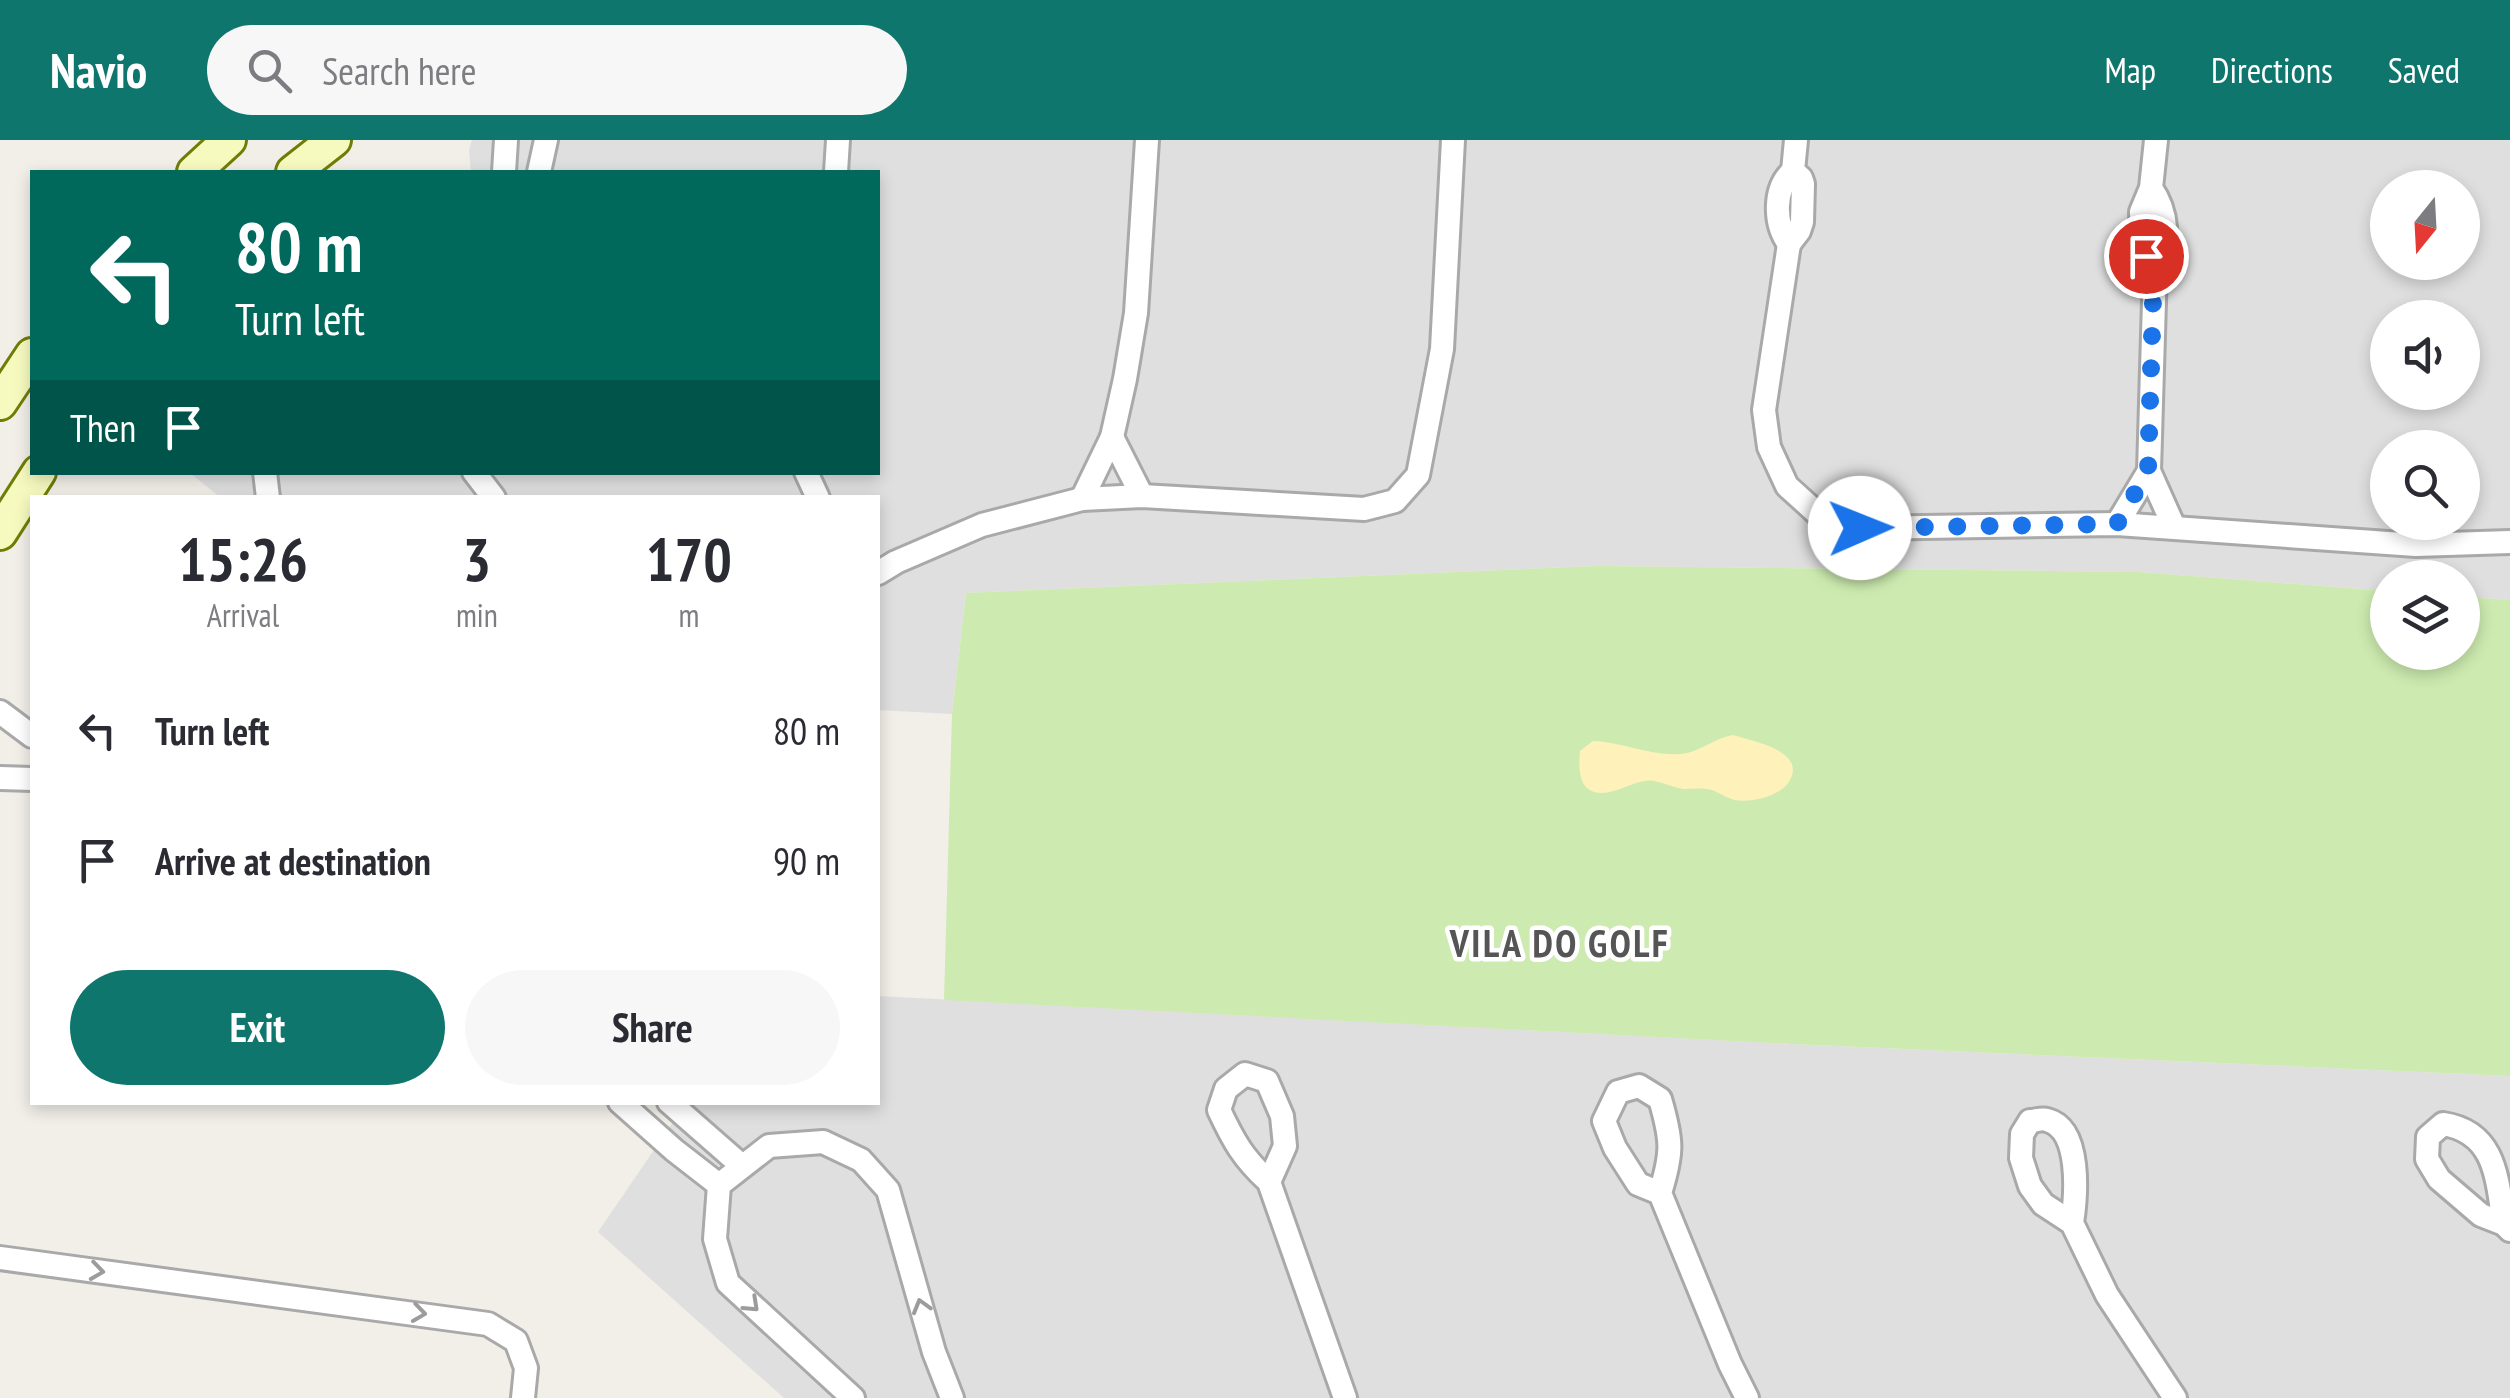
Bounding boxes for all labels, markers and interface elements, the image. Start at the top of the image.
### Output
search box [207,25,907,115]
text: Navio [50,39,147,101]
icon: search [242,43,297,98]
text: Search here [322,46,476,95]
text: Map [2105,47,2156,93]
text: Directions [2211,47,2333,93]
text: Saved [2388,47,2460,93]
north arrow [2370,170,2480,280]
map controls [2370,170,2480,670]
text: 80 m [235,201,363,291]
icon: left [70,210,200,340]
pin [2104,214,2189,299]
icon: arrive [2119,229,2174,284]
text: Turn left [235,289,365,347]
button: sound [2370,300,2480,410]
icon: arrive [156,400,211,455]
text: Then [70,403,136,452]
button: search [2370,430,2480,540]
position arrow [1808,476,1912,580]
text: 15:26 [178,520,308,598]
text: 3 [463,520,491,598]
text: 170 [646,520,732,598]
button: layers [2370,560,2480,670]
text: Arrival [207,594,279,636]
text: min [456,594,498,636]
text: m [678,594,699,636]
icon: left [70,703,125,758]
text: Turn left [155,706,269,755]
text: 80 m [773,706,840,755]
icon: arrive [70,833,125,888]
text: Arrive at destination [155,836,431,885]
text: 90 m [773,836,840,885]
district label: VILA DO GOLF [1449,918,1670,967]
button: Exit [70,970,445,1085]
button: Share [465,970,840,1085]
one-way arrow [89,1260,105,1281]
one-way arrow [740,1293,759,1311]
one-way arrow [912,1298,933,1315]
one-way arrow [411,1302,427,1323]

